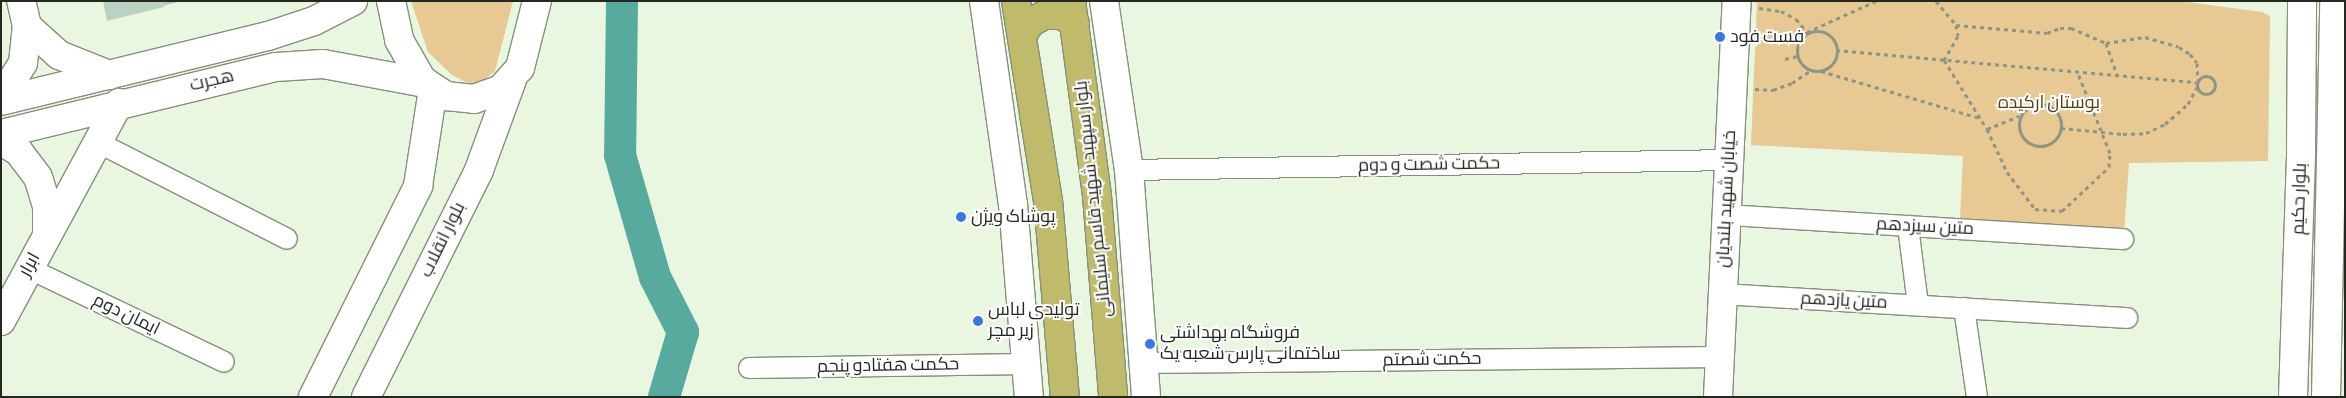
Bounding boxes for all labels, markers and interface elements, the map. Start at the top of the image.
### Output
place label: فست فود [1730,26,1804,48]
marker: فست فود [1714,31,1726,43]
street label: هجرت [188,65,236,97]
street label: بلوار سپهبد شهید قاسم سلیمانی [1071,80,1117,318]
park label: بوستان ارکیده [1998,92,2100,114]
street label: خیابان شهید بلندیان [1713,130,1741,268]
street label: حکمت شصت و دوم [1358,153,1500,177]
street label: بلوار حکیم [2288,163,2312,235]
street label: بلوار انقلاب [416,199,470,281]
place label: پوشاک ویژن [971,206,1055,228]
marker: پوشاک ویژن [955,211,967,223]
street label: متین سیزدهم [1875,214,1975,240]
street label: ابرار [15,249,45,281]
street label: متین یازدهم [1800,288,1888,314]
street label: ایمان دوم [89,290,163,340]
place label: تولیدی لباس زیر مچر [988,300,1080,342]
marker: تولیدی لباس زیر مچر [972,315,984,327]
place label: فروشگاه بهداشتی ساختمانی پارس شعبه یک [1160,323,1341,366]
marker: فروشگاه بهداشتی ساختمانی پارس شعبه یک [1144,338,1156,350]
street label: حکمت شصتم [1382,348,1482,372]
street label: حکمت هفتادو پنجم [817,354,959,378]

